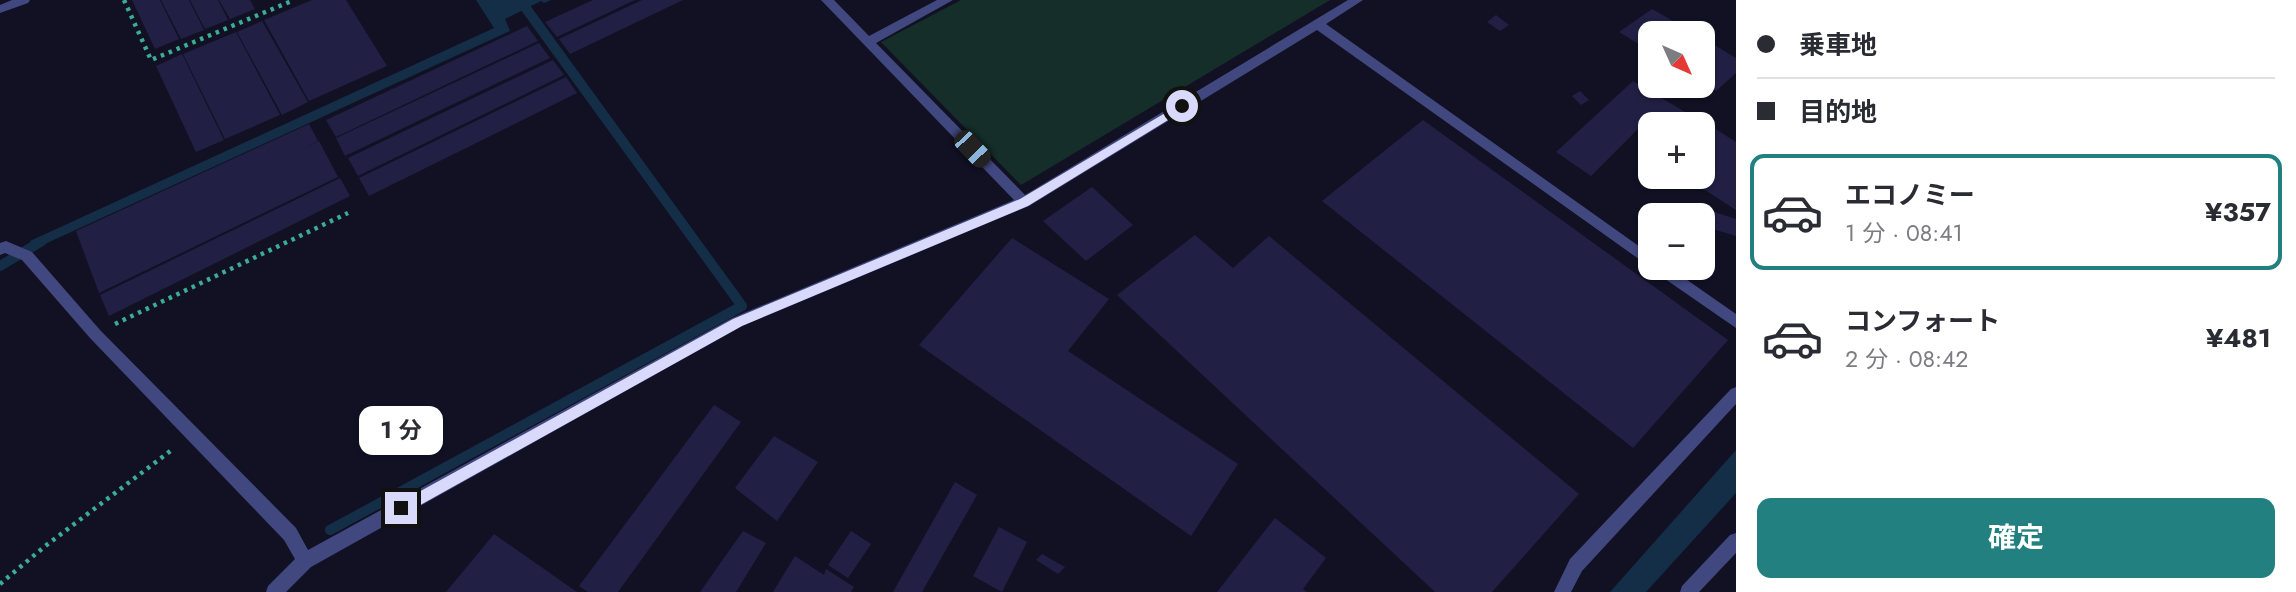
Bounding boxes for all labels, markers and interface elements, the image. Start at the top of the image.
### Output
north arrow [1638,21,1715,98]
map controls [1638,21,1715,280]
text: 乗車地 [1799,26,1877,64]
route start [1166,90,1198,122]
text: 目的地 [1799,93,1877,131]
button: + [1638,112,1715,189]
car [950,127,995,171]
text: エコノミー [1845,176,1975,214]
icon: car [1761,181,1824,244]
text: ¥357 [2205,193,2271,231]
button: − [1638,203,1715,280]
text: 1 分 · 08:41 [1845,216,1963,250]
text: コンフォート [1845,302,2000,340]
icon: car [1761,307,1824,370]
text: ¥481 [2206,319,2271,357]
text: 2 分 · 08:42 [1845,342,1968,376]
callout: 1 分 [359,406,443,456]
text: 1 分 [380,413,422,447]
route end [385,492,417,524]
button: 確定 [1757,498,2275,578]

